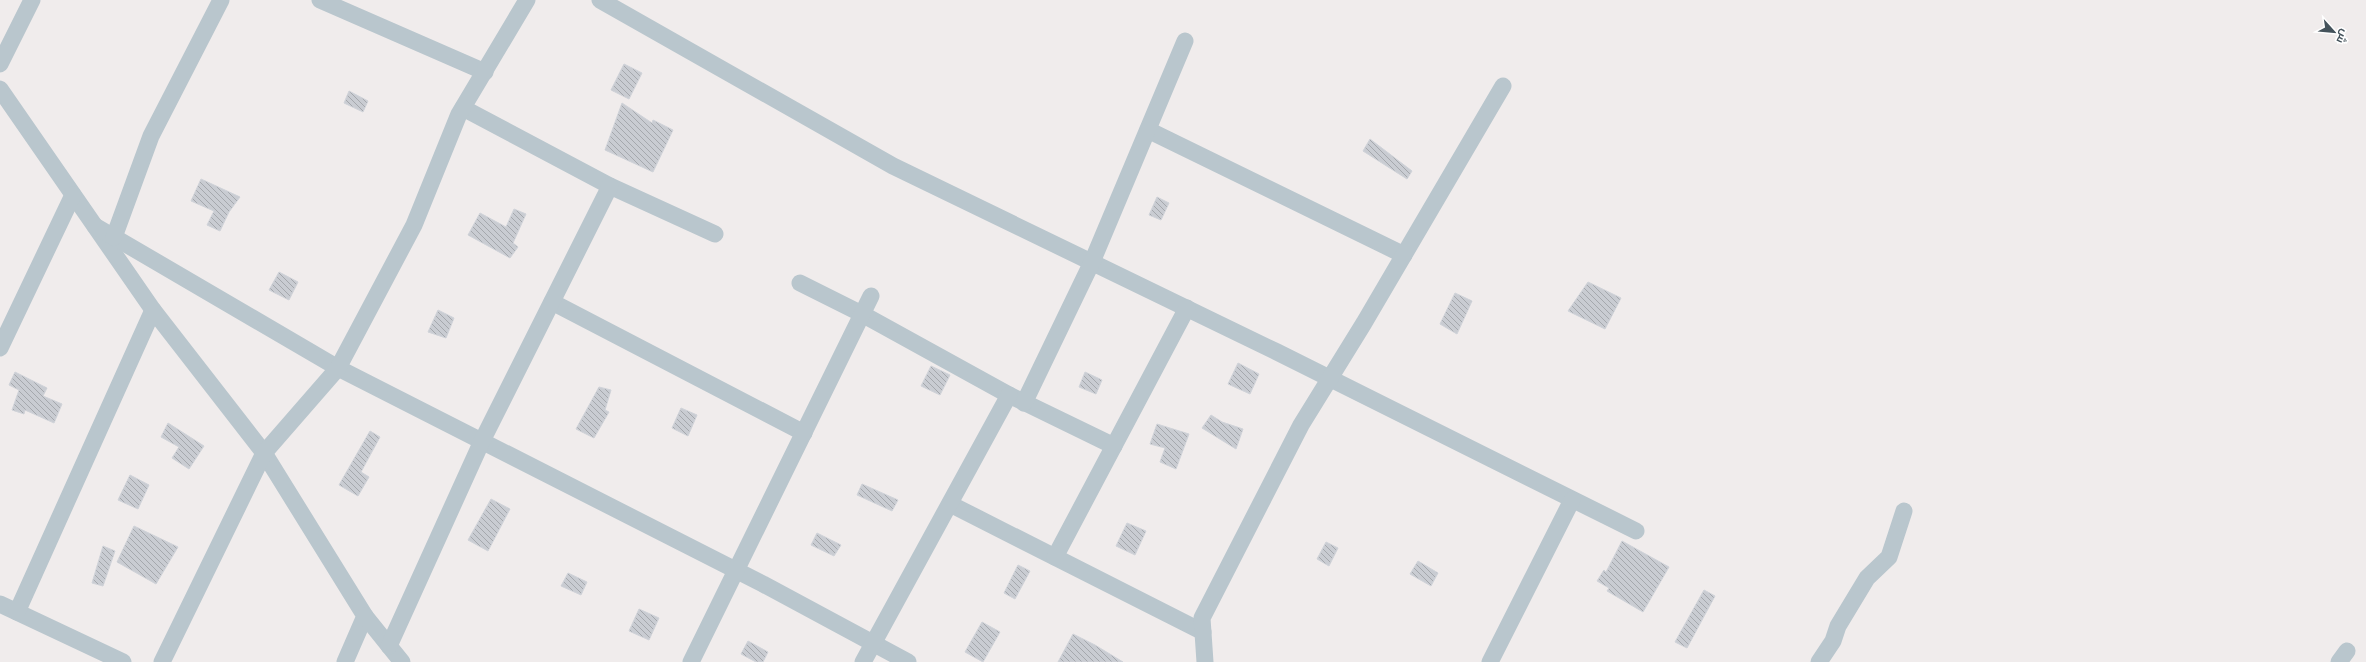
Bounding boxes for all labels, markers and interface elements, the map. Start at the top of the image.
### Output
north arrow [2314,12,2354,52]
text: ش [2333,27,2351,46]

